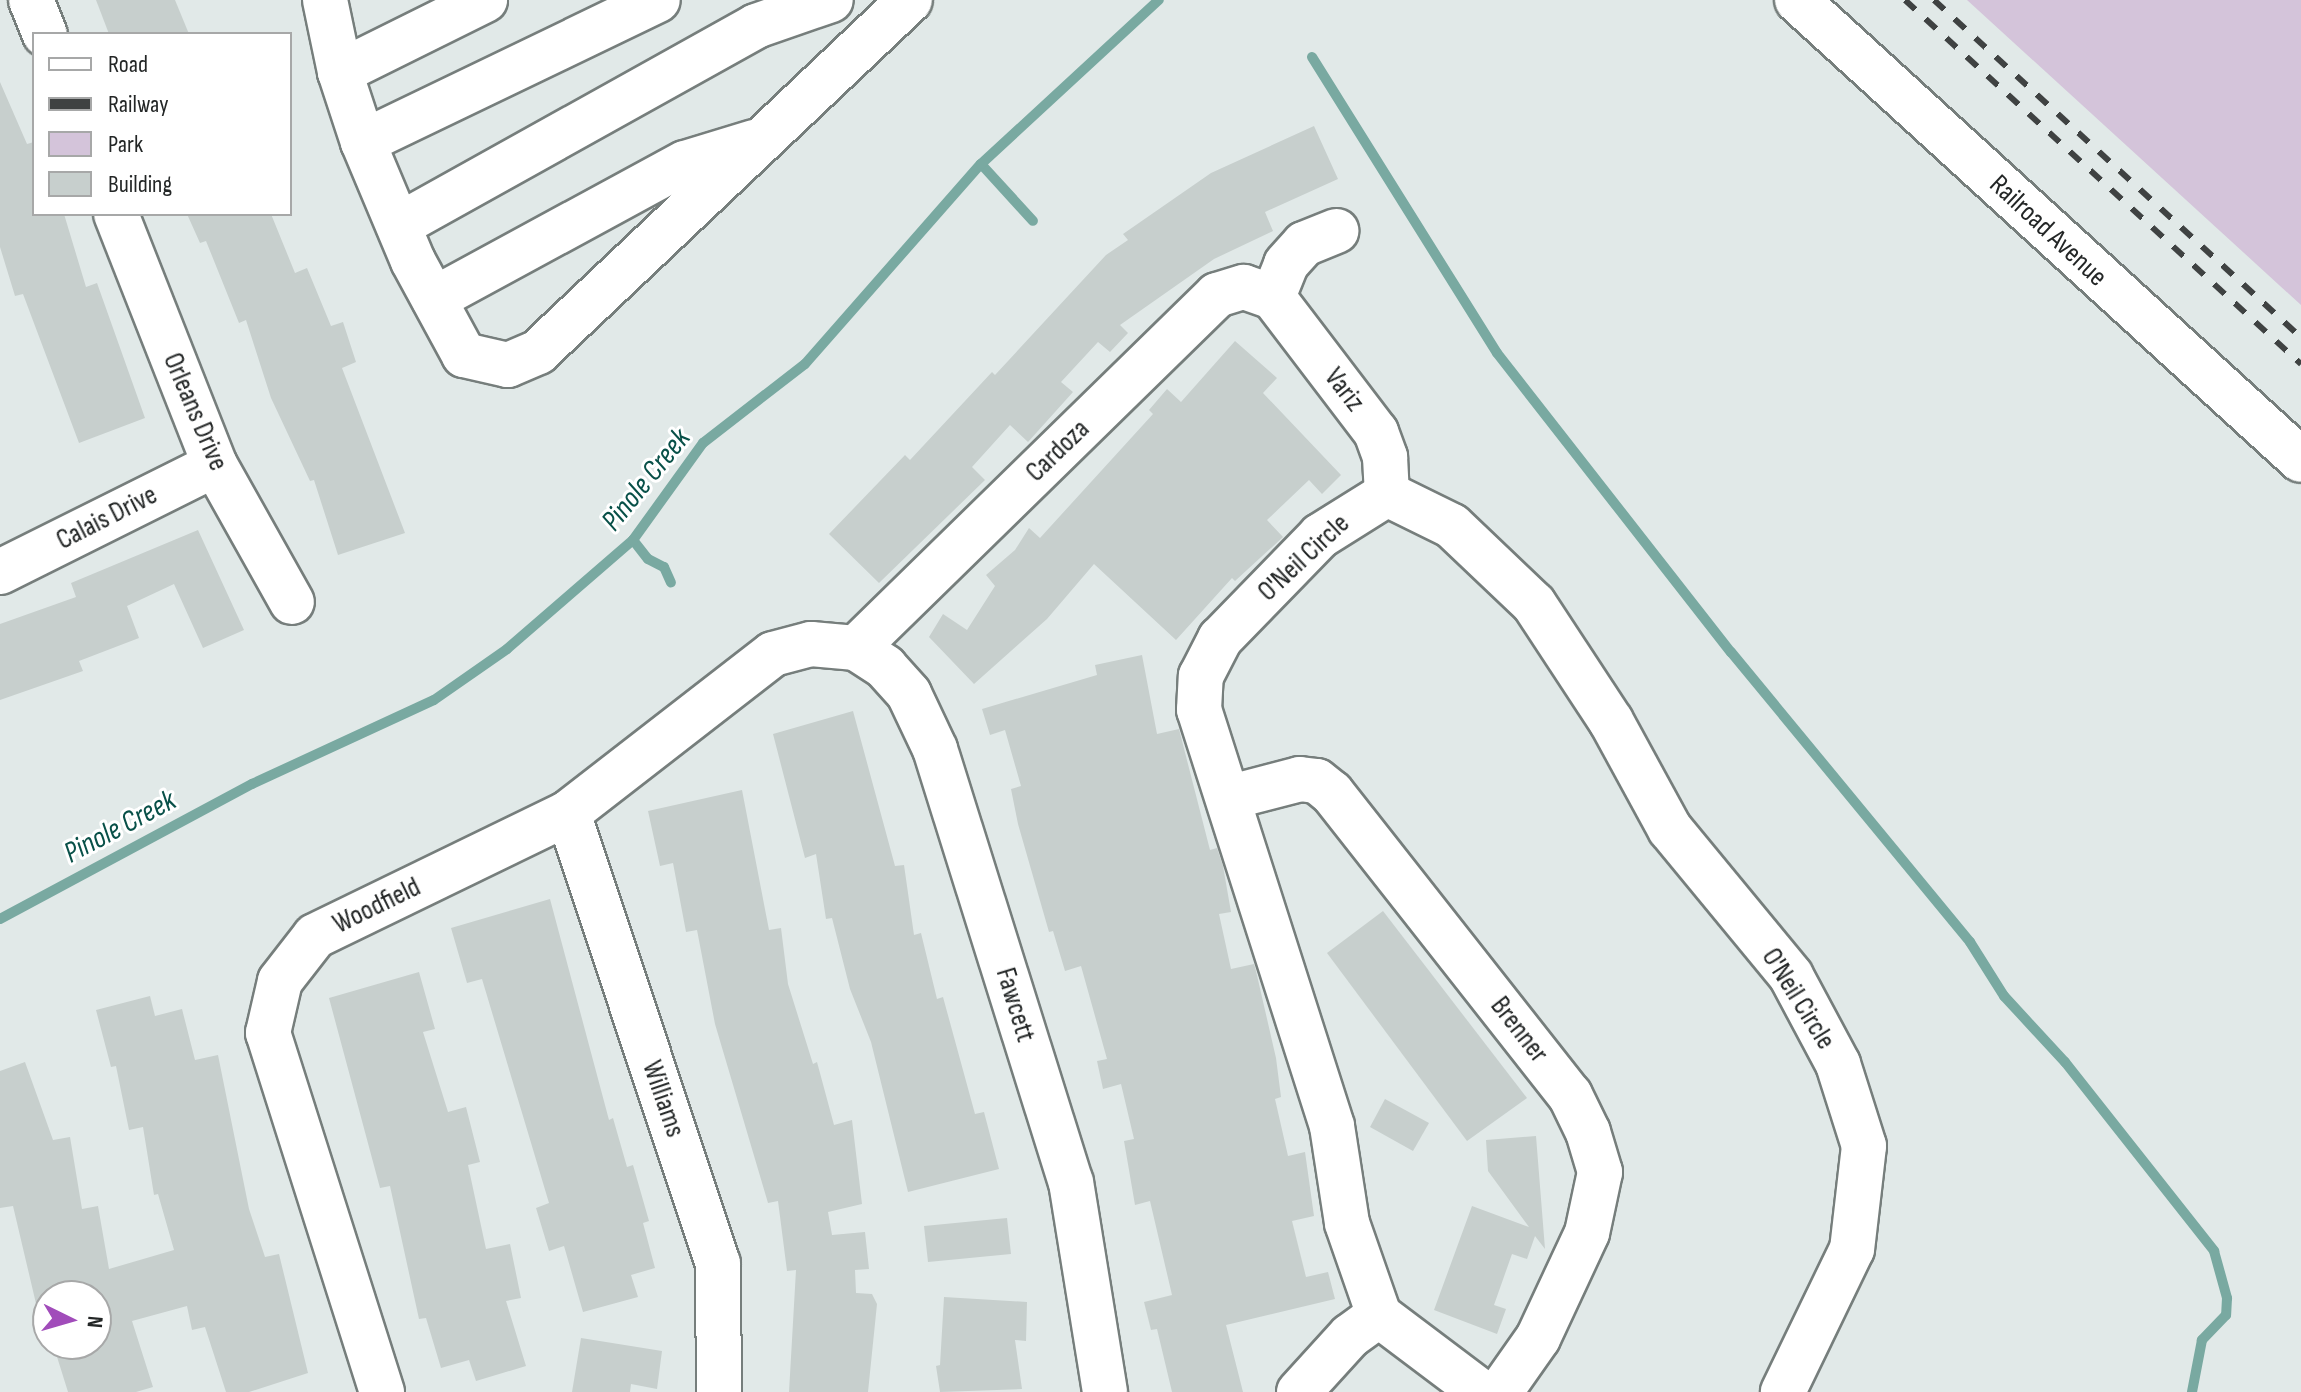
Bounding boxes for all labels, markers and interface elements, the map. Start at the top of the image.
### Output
legend [32,32,292,216]
text: Road [108,50,148,79]
text: Railway [108,90,168,119]
text: Park [108,130,143,159]
street label: Railroad Avenue [1982,168,2114,294]
text: Building [108,170,172,199]
street label: Orleans Drive [155,348,235,476]
street label: Variz [1317,362,1371,418]
street label: Cardoza [1019,413,1097,489]
water label: Pinole Creek [594,422,698,538]
street label: Calais Drive [51,478,163,558]
street label: O'Neil Circle [1251,507,1357,609]
water label: Pinole Creek [58,783,182,871]
street label: Woodfield [328,871,426,941]
street label: O'Neil Circle [1754,942,1842,1056]
street label: Fawcett [988,964,1042,1046]
street label: Brenner [1483,990,1555,1070]
street label: Williams [634,1056,692,1142]
north arrow [32,1280,112,1360]
text: N [80,1315,108,1329]

